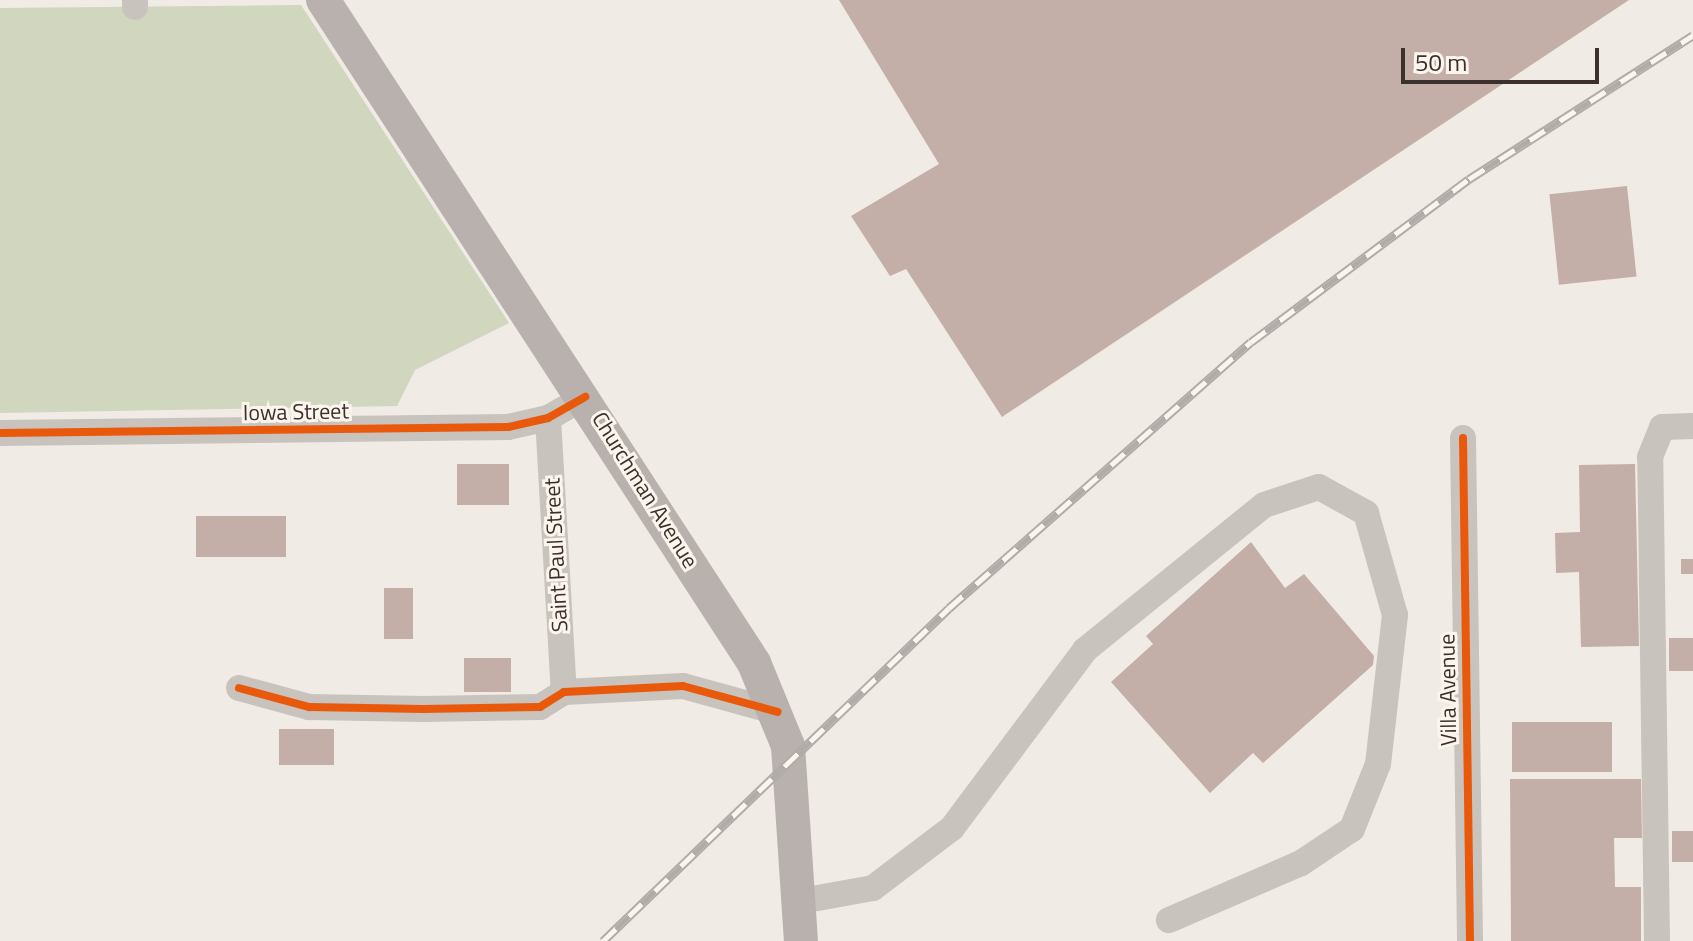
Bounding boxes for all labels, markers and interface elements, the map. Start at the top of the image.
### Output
scale bar [1405,32,1603,82]
text: 50 m [1415,44,1467,80]
street label: Iowa Street [243,398,349,426]
street label: Churchman Avenue [586,407,704,573]
street label: Saint Paul Street [539,477,573,633]
street label: Villa Avenue [1434,634,1462,746]

